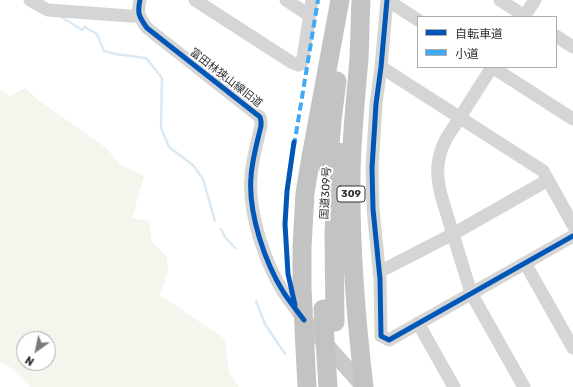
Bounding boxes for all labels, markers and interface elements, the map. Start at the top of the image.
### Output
legend [417,16,557,68]
text: 自転車道 [455,27,503,41]
street label: 富田林狭山線旧道 [187,46,265,110]
text: 小道 [455,47,479,61]
street label: 国道309号 [318,166,334,220]
road number: 309 [337,186,365,202]
north arrow [16,331,56,371]
text: N [23,353,37,368]

